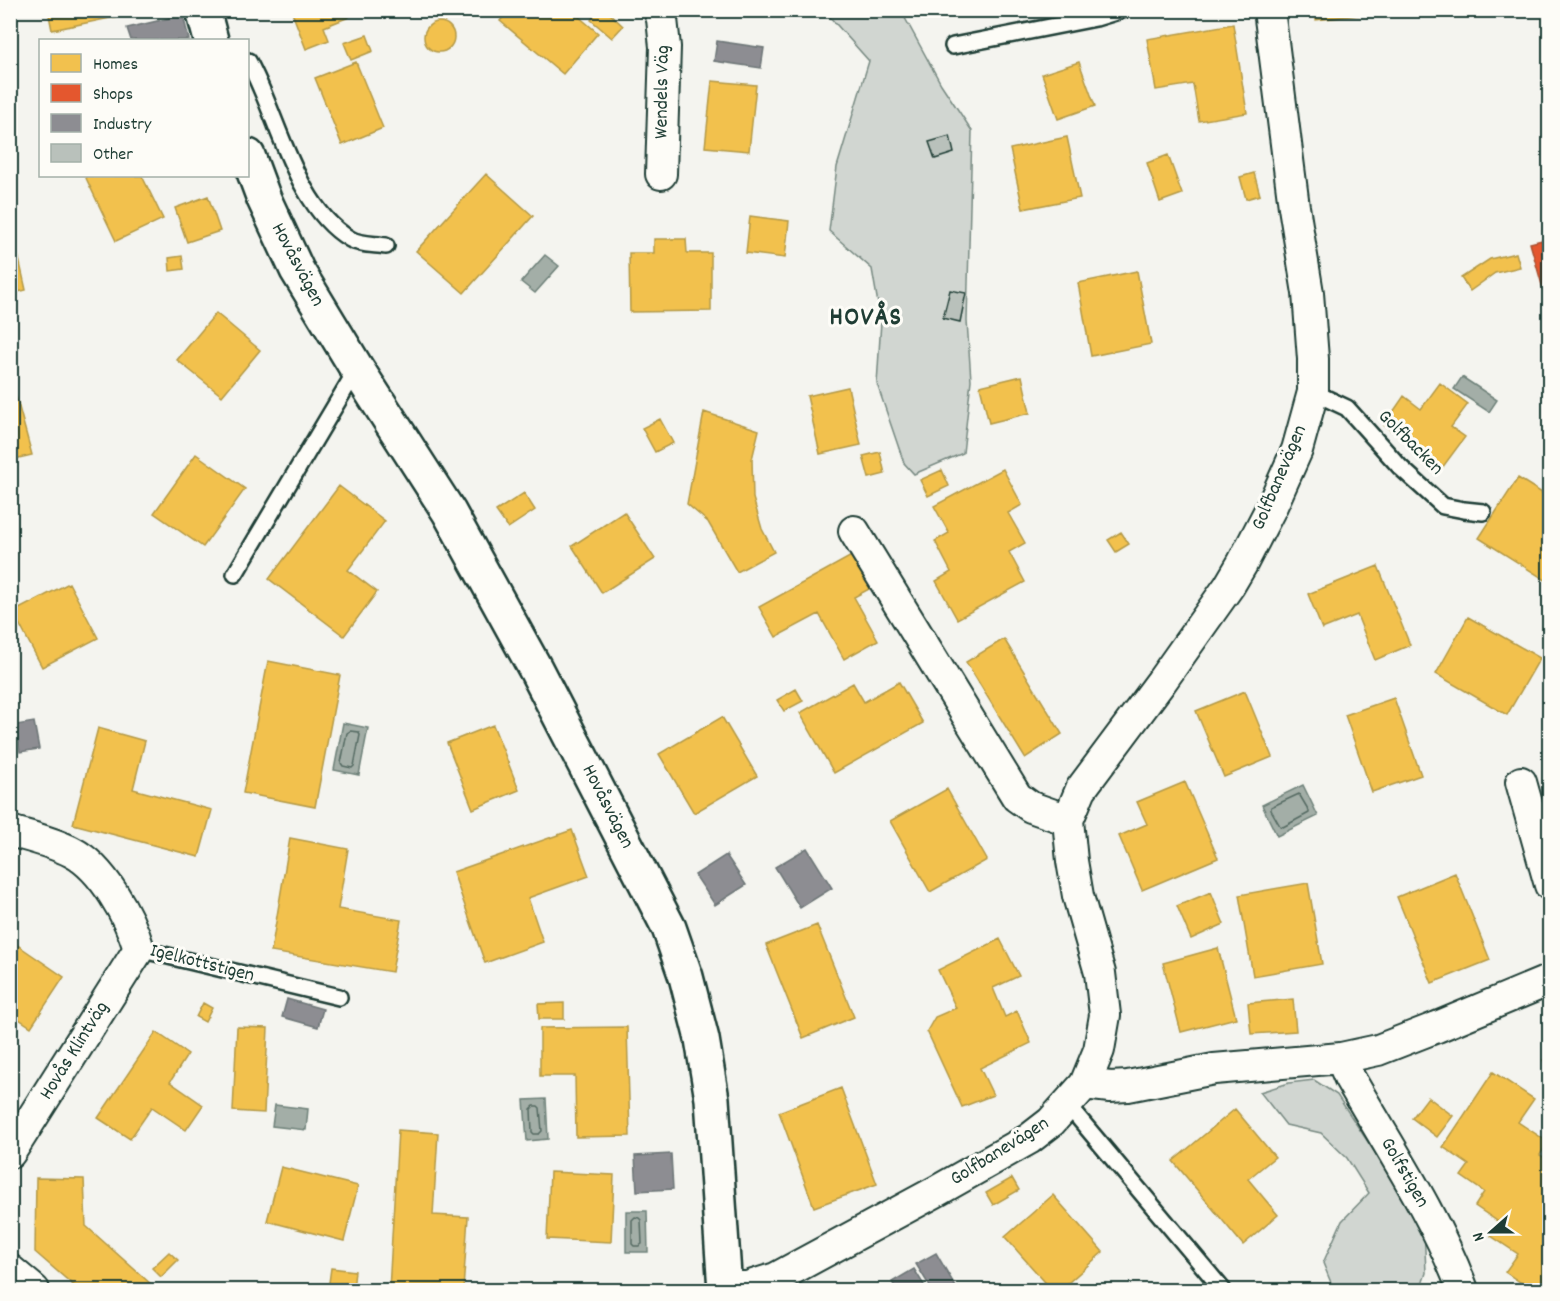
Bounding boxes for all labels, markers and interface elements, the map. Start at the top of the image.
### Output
legend [39,39,249,177]
street label: Wendels Väg [648,45,678,139]
text: Homes [93,53,138,78]
text: Shops [93,83,133,108]
text: Industry [93,113,152,138]
text: Other [93,143,133,168]
street label: Hovåsvägen [263,218,331,312]
district label: HOVÅS [829,300,903,337]
street label: Golfbacken [1371,404,1449,482]
street label: Golfbanevägen [1245,421,1315,535]
street label: Hovåsvägen [574,760,640,854]
street label: Igelkottstigen [147,938,257,990]
street label: Hovås Klintväg [33,996,117,1106]
street label: Golfbanevägen [945,1110,1055,1194]
street label: Golfstigen [1373,1133,1435,1213]
north arrow [1461,1202,1521,1262]
text: N [1467,1229,1491,1244]

